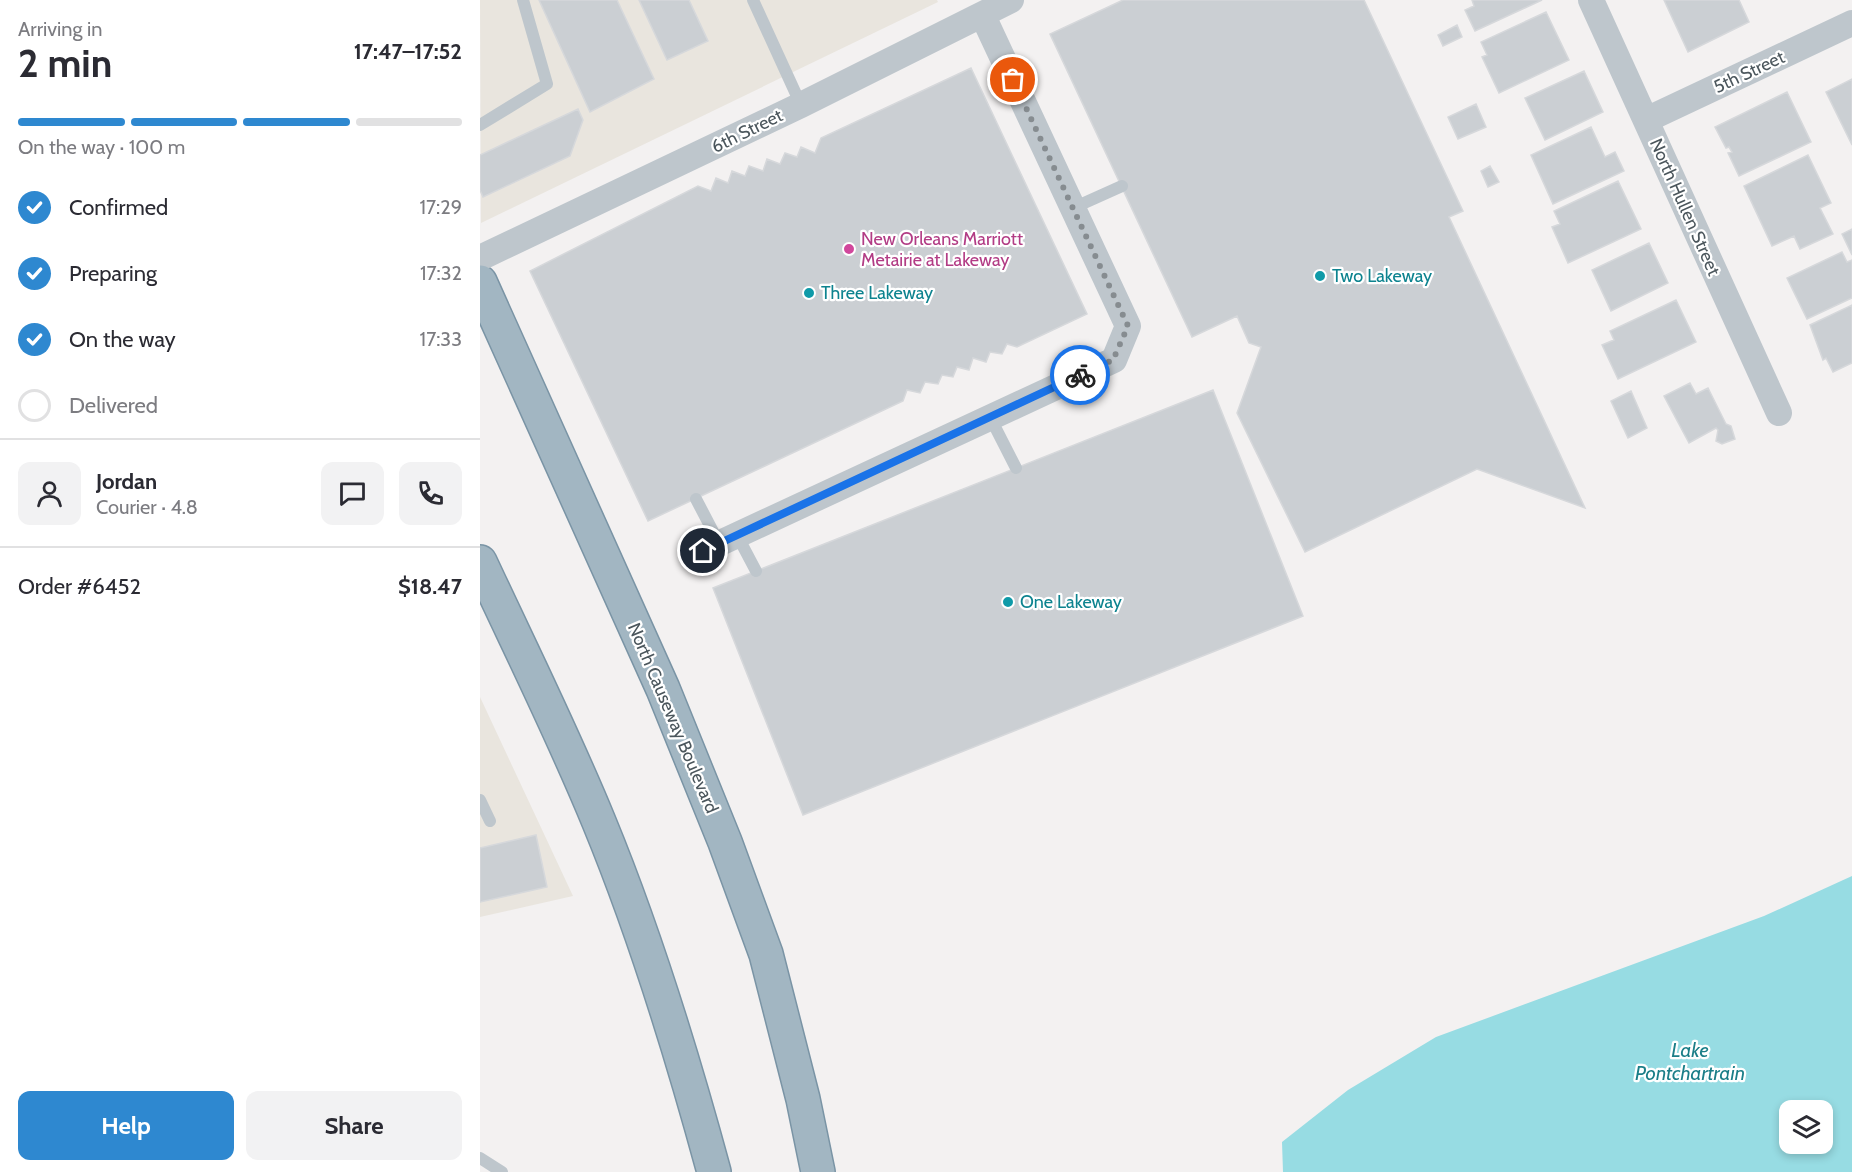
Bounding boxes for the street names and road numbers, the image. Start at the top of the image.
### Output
street label: 5th Street [1710,46,1788,98]
street label: 6th Street [708,104,786,158]
street label: North Hullen Street [1645,135,1725,279]
street label: North Causeway Boulevard [623,620,723,816]

